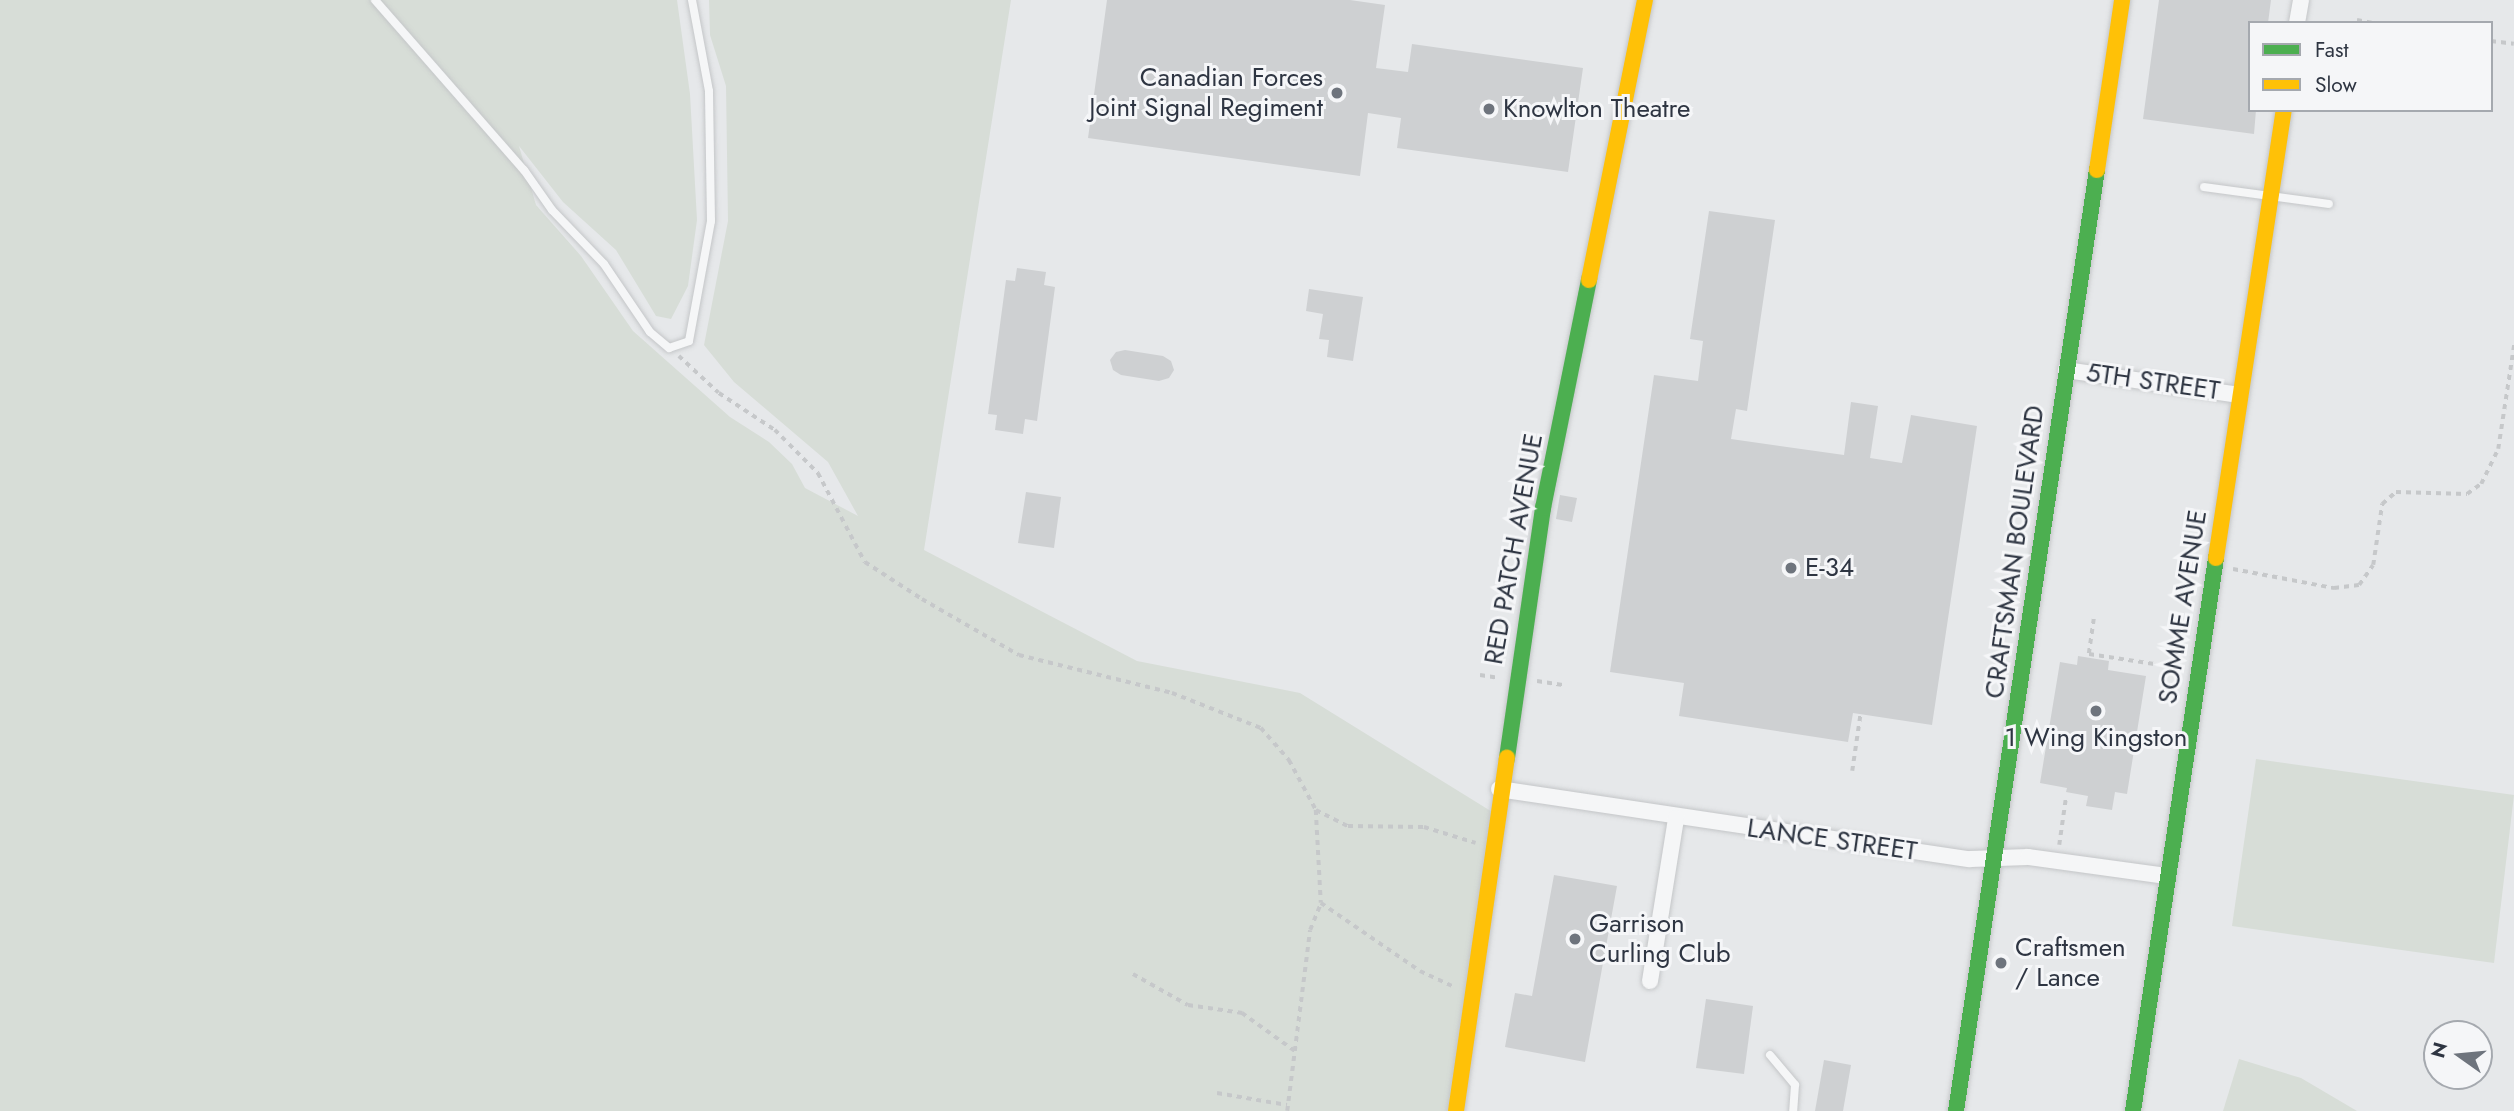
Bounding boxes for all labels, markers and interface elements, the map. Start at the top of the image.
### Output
legend [2248,21,2493,112]
text: Fast [2315,35,2348,65]
place label: Canadian Forces Joint Signal Regiment [1089,62,1323,124]
text: Slow [2315,70,2357,100]
marker: Canadian Forces Joint Signal Regiment [1329,85,1345,101]
place label: Knowlton Theatre [1503,93,1690,125]
marker: Knowlton Theatre [1481,101,1497,117]
street label: 5TH STREET [2084,357,2222,407]
street label: CRAFTSMAN BOULEVARD [1979,403,2051,701]
street label: RED PATCH AVENUE [1478,431,1550,667]
street label: SOMME AVENUE [2152,508,2214,706]
place label: E-34 [1805,552,1854,584]
marker: E-34 [1783,560,1799,576]
marker: 1 Wing Kingston [2088,703,2104,719]
place label: 1 Wing Kingston [2005,722,2187,754]
street label: LANCE STREET [1745,813,1919,867]
place label: Garrison Curling Club [1589,908,1731,970]
marker: Garrison Curling Club [1567,931,1583,947]
place label: Craftsmen / Lance [2015,932,2126,993]
marker: Craftsmen / Lance [1993,955,2009,971]
north arrow [2423,1020,2493,1090]
text: N [2424,1039,2454,1061]

